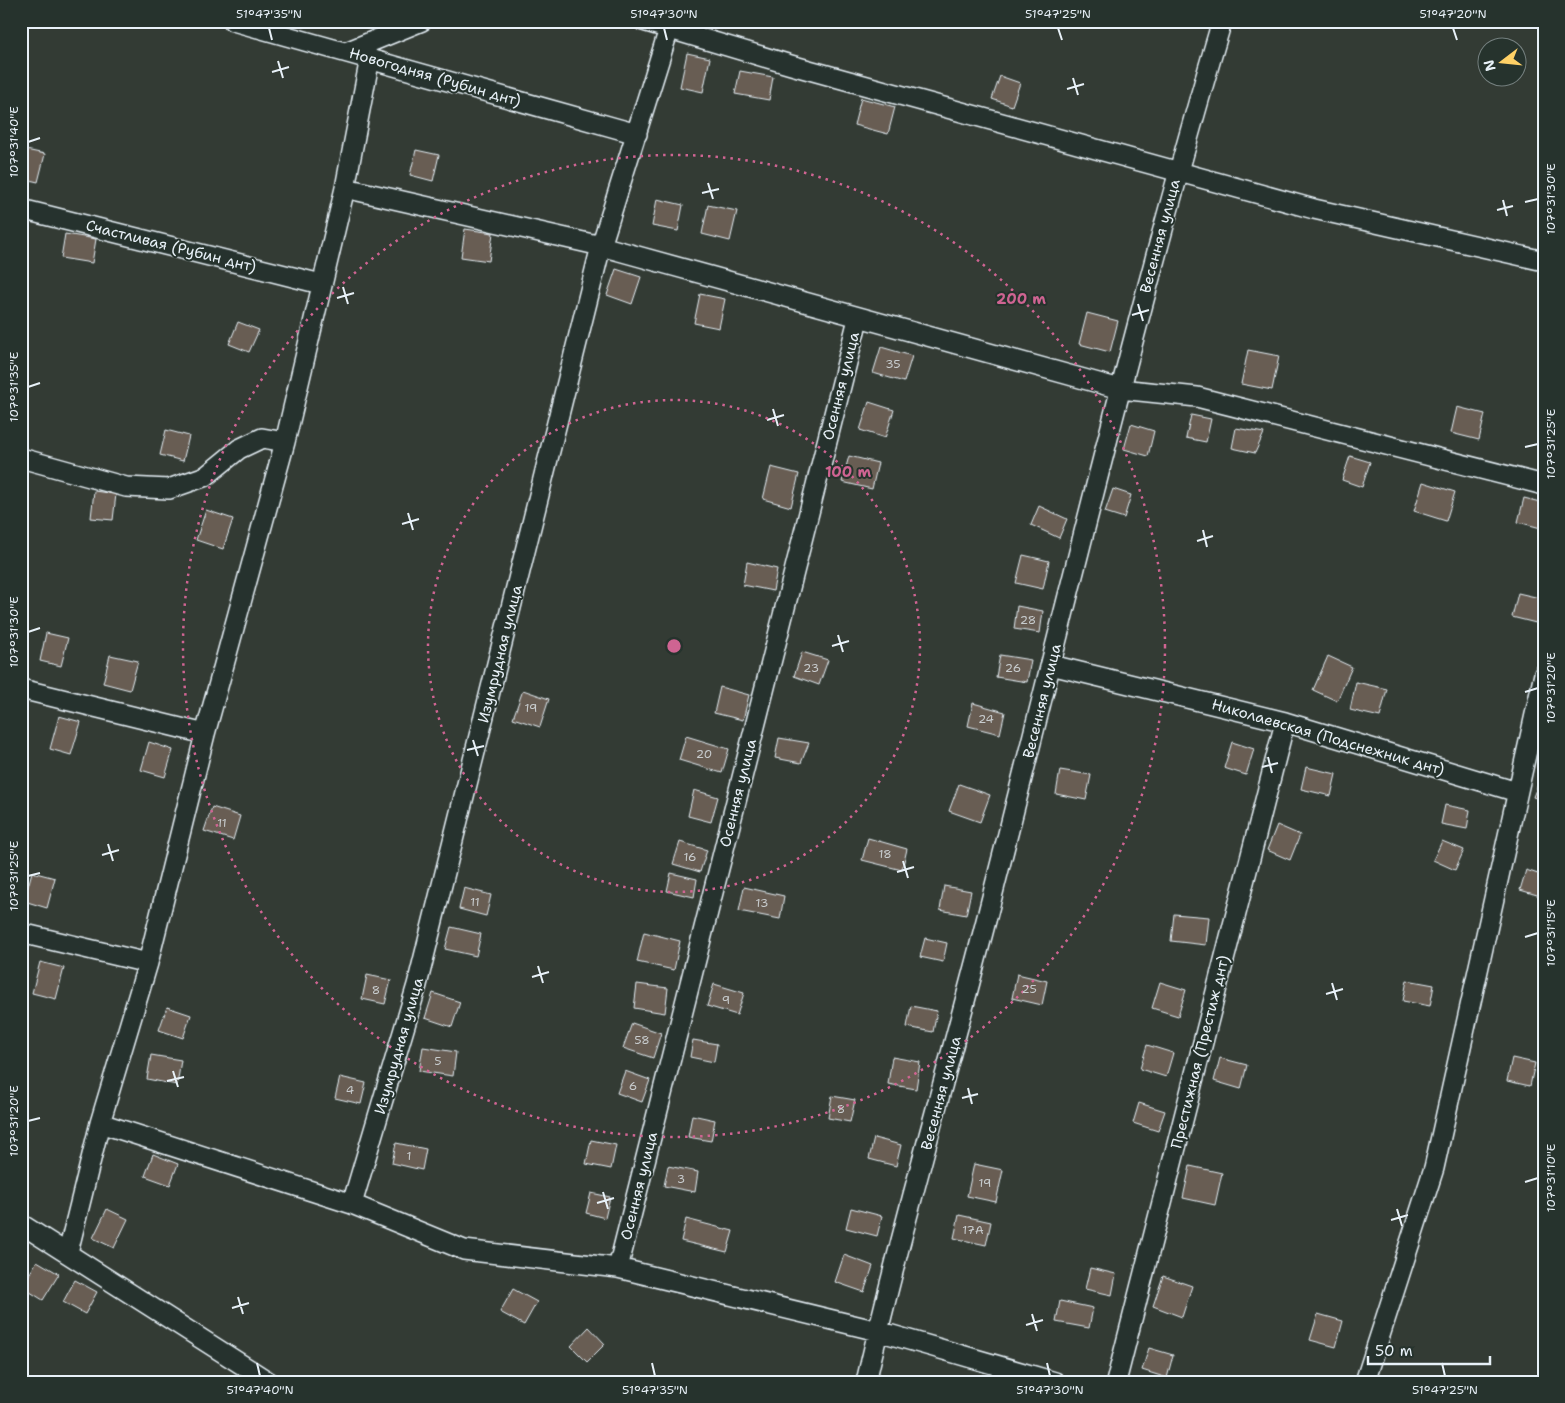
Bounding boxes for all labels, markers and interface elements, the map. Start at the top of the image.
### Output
text: 51°47'35"N [236,6,302,22]
text: 51°47'30"N [630,6,698,22]
text: 51°47'25"N [1025,6,1091,22]
text: 51°47'20"N [1419,6,1487,22]
north arrow [1478,38,1528,88]
street label: Новогодняя (Рубин днт) [347,43,523,111]
text: N [1479,58,1500,73]
text: 107°31'40"E [6,106,22,178]
text: 107°31'30"E [1543,163,1559,235]
street label: Весенняя улица [1135,176,1185,295]
street label: Счастливая (Рубин днт) [84,215,258,277]
text: 200 m [996,289,1046,309]
street label: Осенняя улица [818,329,864,442]
text: 107°31'35"E [6,352,22,422]
house number: 35 [885,356,901,372]
text: 107°31'25"E [1543,409,1559,479]
text: 100 m [825,462,871,482]
street label: Изумрудная улица [473,582,527,725]
text: 107°31'30"E [6,596,22,668]
house number: 28 [1020,612,1036,628]
centre of rings [665,637,683,655]
street label: Весенняя улица [1018,641,1066,760]
text: 107°31'20"E [1543,652,1559,724]
house number: 23 [803,660,819,676]
house number: 26 [1005,660,1021,676]
street label: Николаевская (Подснежник днт) [1209,694,1447,780]
house number: 19 [525,700,537,716]
house number: 24 [978,711,994,727]
street label: Осенняя улица [715,736,761,849]
house number: 20 [696,746,712,762]
house number: 11 [217,815,227,831]
text: 107°31'25"E [6,841,22,911]
house number: 18 [878,846,892,862]
house number: 16 [683,849,697,865]
house number: 11 [470,894,480,910]
house number: 13 [756,895,768,911]
text: 107°31'15"E [1543,899,1559,967]
street label: Престижная (Престиж днт) [1166,953,1234,1151]
street label: Изумрудная улица [370,975,428,1117]
house number: 25 [1021,981,1037,997]
house number: 8 [372,982,380,998]
house number: 9 [722,992,730,1008]
house number: 58 [634,1032,650,1048]
street label: Весенняя улица [916,1033,966,1152]
house number: 5 [434,1053,442,1069]
house number: 6 [629,1078,637,1094]
house number: 4 [346,1082,354,1098]
text: 107°31'20"E [6,1085,22,1157]
house number: 8 [837,1101,845,1117]
street label: Осенняя улица [616,1129,662,1242]
text: 107°31'10"E [1543,1144,1559,1212]
house number: 1 [406,1148,412,1164]
house number: 3 [677,1171,685,1187]
house number: 19 [979,1175,991,1191]
house number: 17А [962,1222,984,1238]
scale bar [1368,1333,1490,1365]
text: 50 m [1375,1341,1413,1361]
text: 51°47'40"N [226,1382,294,1398]
text: 51°47'35"N [622,1382,688,1398]
text: 51°47'30"N [1016,1382,1084,1398]
text: 51°47'25"N [1412,1382,1478,1398]

